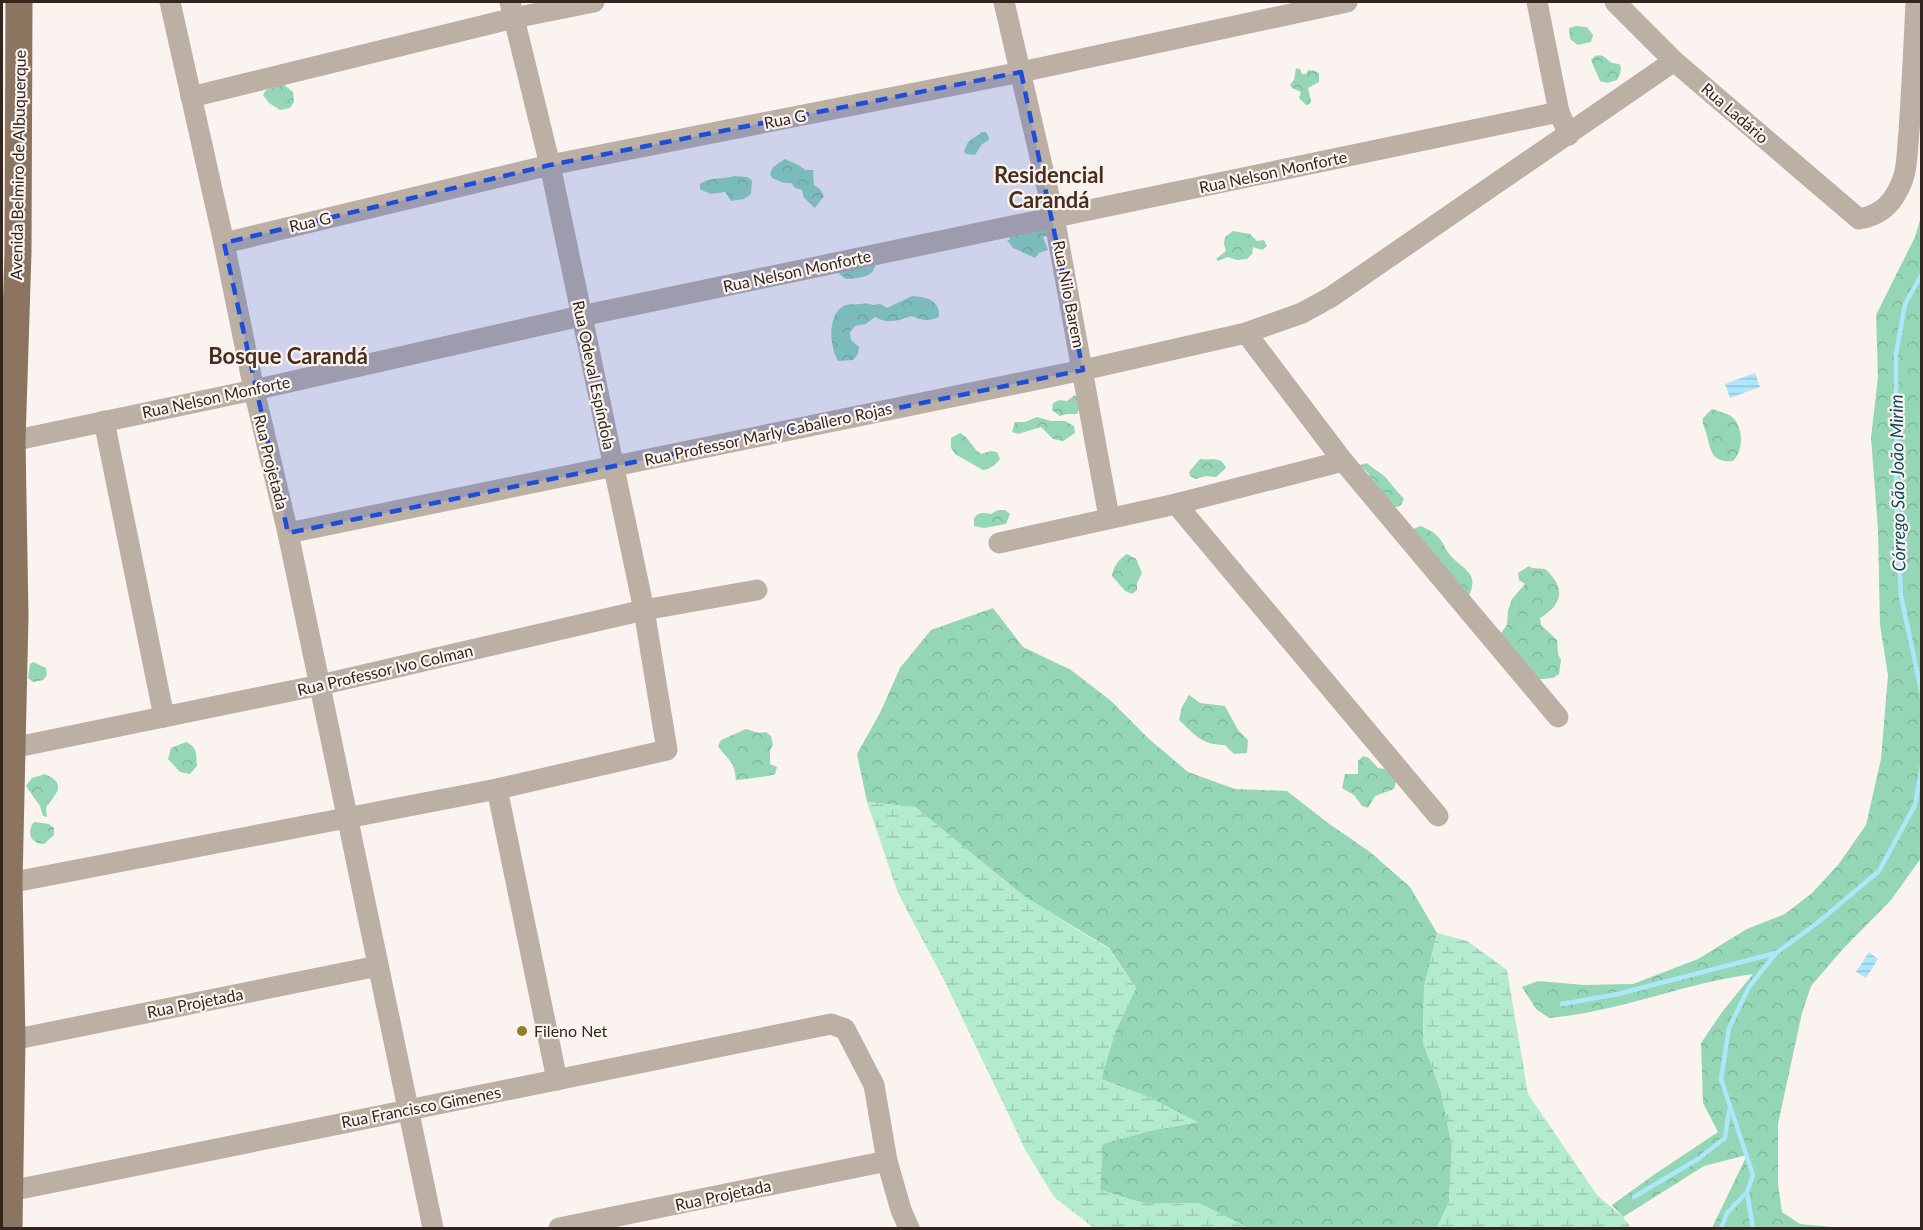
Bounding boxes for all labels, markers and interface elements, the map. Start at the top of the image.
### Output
street label: Avenida Belmiro de Albuquerque [6,50,29,280]
street label: Rua Ladário [1698,78,1773,147]
street label: Rua G [762,105,808,132]
street label: Rua Nelson Monforte [1197,147,1349,196]
district label: Residencial Carandá [994,161,1104,213]
street label: Rua G [287,207,333,236]
street label: Rua Nilo Barem [1050,239,1089,349]
street label: Rua Nelson Monforte [721,246,873,295]
street label: Rua Odeval Espíndola [569,299,620,451]
district label: Bosque Carandá [208,342,368,369]
street label: Rua Nelson Monforte [140,372,292,421]
water label: Córrego São João Mirim [1884,394,1910,572]
street label: Rua Professor Marly Caballero Rojas [642,398,893,469]
street label: Rua Projetada [250,412,293,511]
street label: Rua Professor Ivo Colman [295,640,475,699]
street label: Rua Projetada [145,984,245,1021]
place label: Fileno Net [534,1021,608,1040]
marker: Fileno Net [515,1024,529,1038]
street label: Rua Francisco Gimenes [340,1082,502,1131]
street label: Rua Projetada [673,1175,773,1214]

